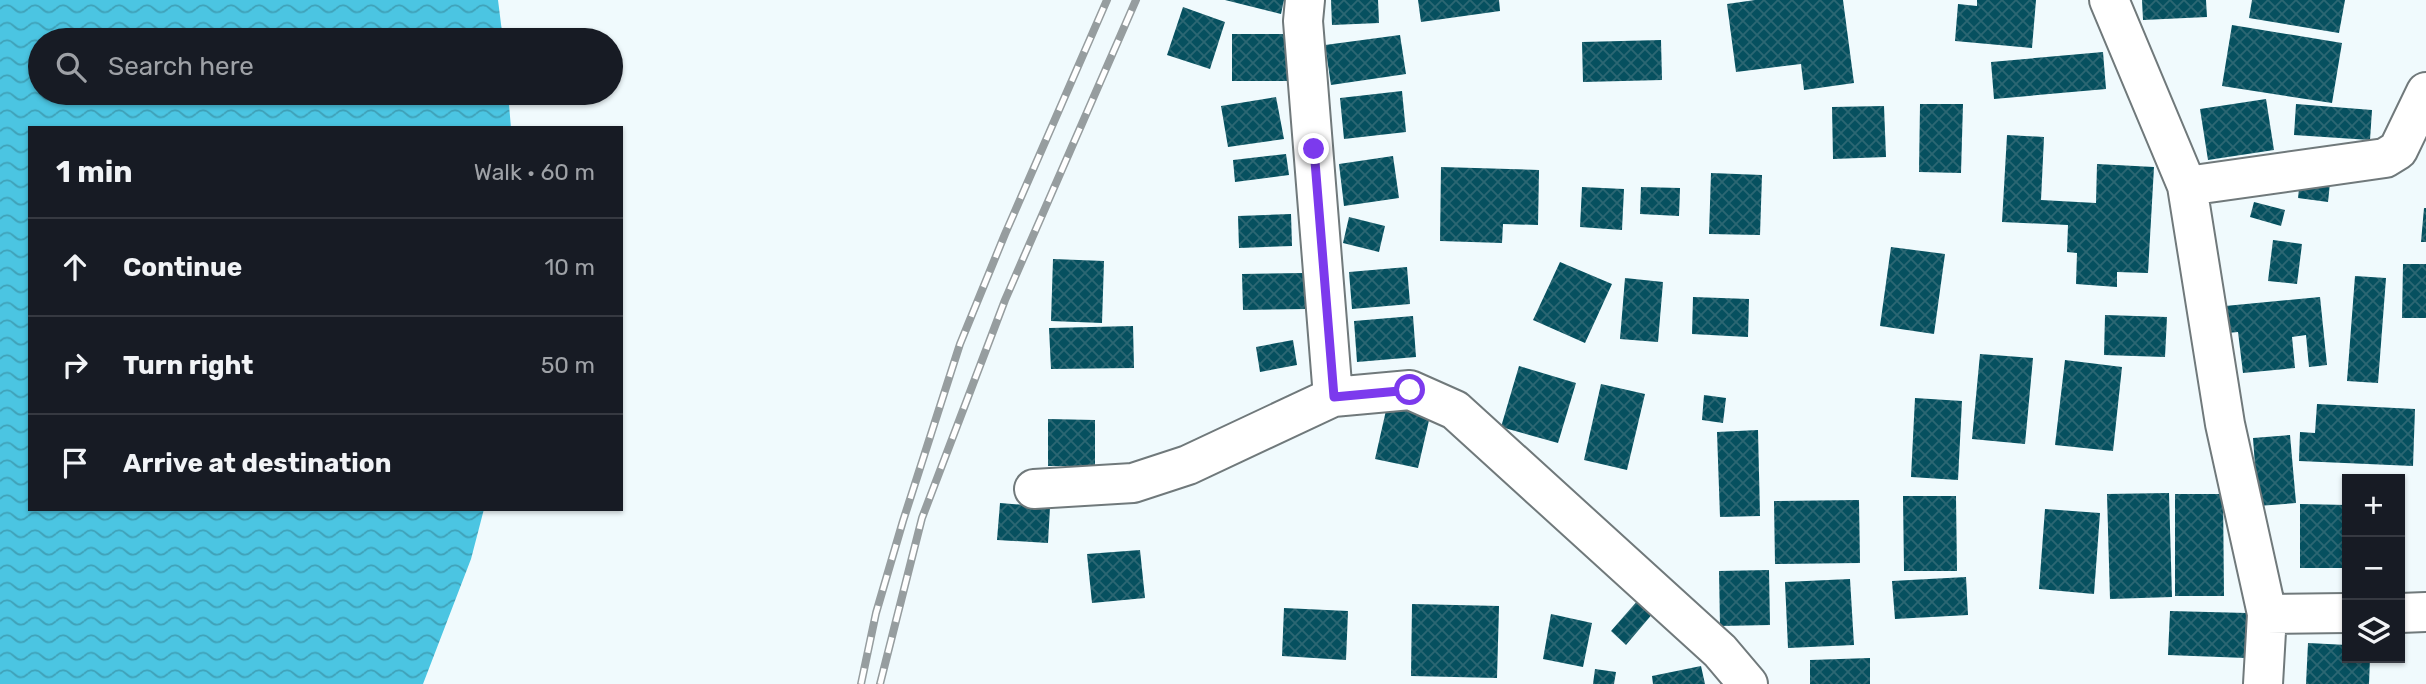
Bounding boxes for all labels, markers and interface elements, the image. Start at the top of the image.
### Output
search box [28,28,623,105]
icon: search [52,48,90,86]
text: Search here [108,51,254,82]
route end [1298,133,1329,164]
text: 1 min [56,154,133,190]
text: Walk · 60 m [474,158,595,186]
icon: ahead [56,248,94,286]
text: Continue [123,252,242,283]
text: 10 m [544,253,595,281]
icon: right [56,346,94,384]
text: Turn right [123,350,253,381]
text: 50 m [541,351,595,379]
route start [1394,374,1425,405]
icon: arrive [56,444,94,482]
text: Arrive at destination [123,448,391,479]
map controls [2342,474,2405,663]
button: + [2342,474,2405,537]
button: − [2342,537,2405,600]
button: layers [2342,600,2405,663]

